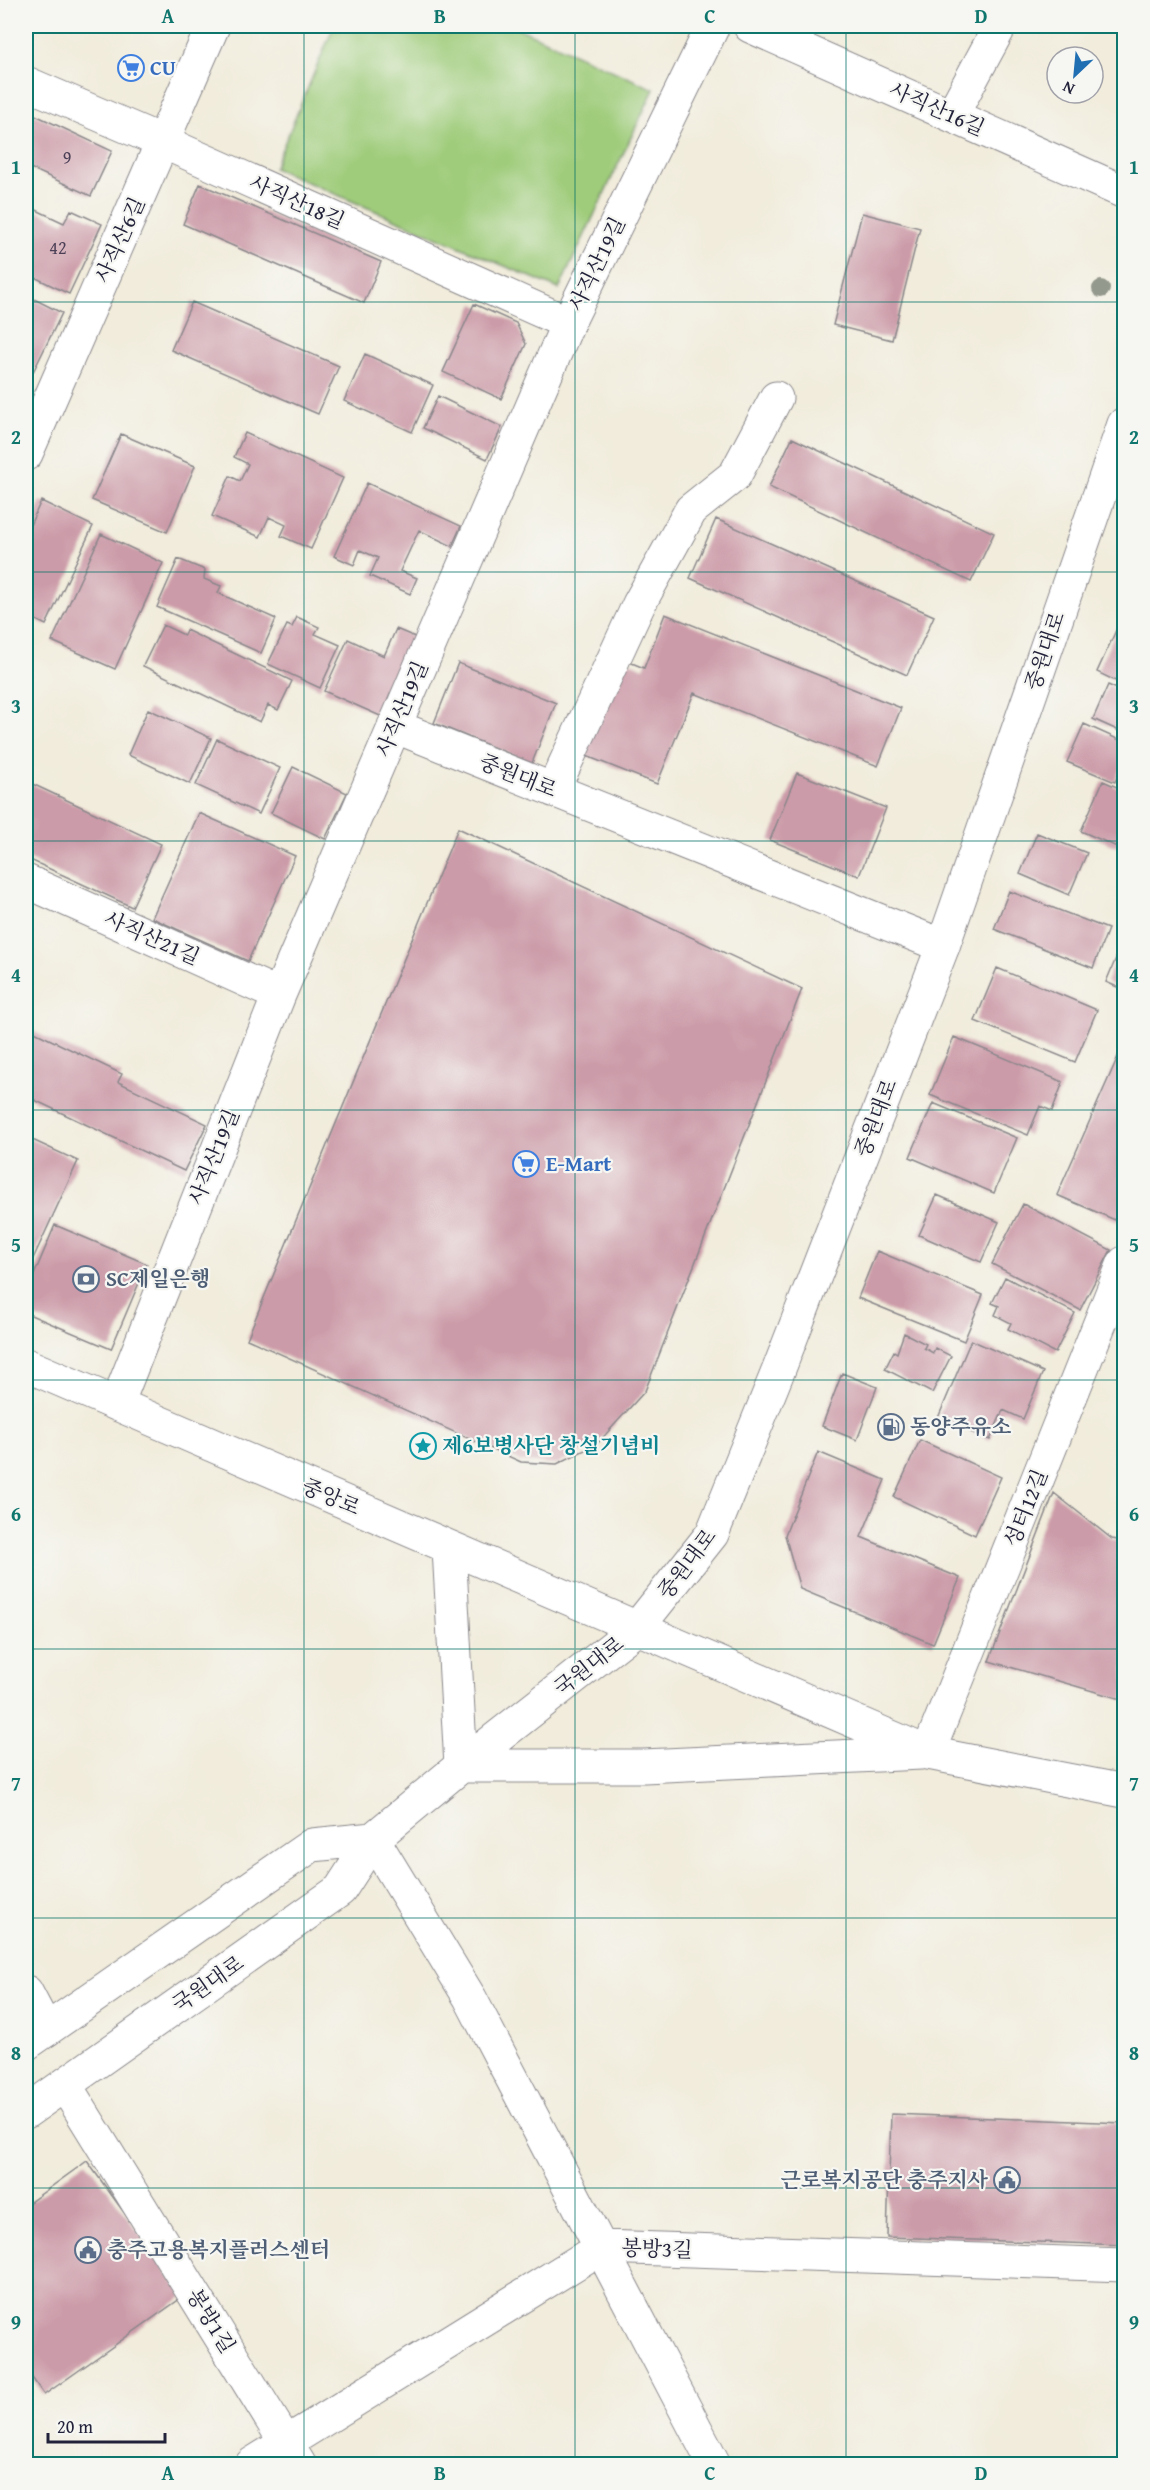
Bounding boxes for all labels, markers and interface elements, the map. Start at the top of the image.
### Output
text: A [162,1,175,30]
text: B [434,1,446,30]
text: C [704,1,716,30]
text: D [974,1,988,30]
north arrow [1045,45,1105,105]
place label: CU [150,52,176,83]
supermarket icon: CU [116,53,146,83]
street label: 사직산16길 [885,74,990,143]
text: N [1058,75,1078,102]
house number: 9 [63,144,71,171]
text: 1 [11,152,21,181]
text: 1 [1129,152,1139,181]
street label: 사직산18길 [245,167,350,236]
street label: 사직산6길 [87,192,152,288]
street label: 사직산19길 [560,211,633,316]
house number: 42 [49,234,67,261]
text: 2 [11,422,21,451]
text: 2 [1129,422,1139,451]
street label: 중원대로 [1017,607,1072,694]
street label: 사직산19길 [367,656,436,762]
text: 3 [11,691,21,720]
text: 3 [1129,691,1139,720]
street label: 중원대로 [475,746,562,805]
street label: 사직산21길 [100,903,205,972]
text: 4 [11,960,21,989]
text: 4 [1129,960,1139,989]
street label: 중원대로 [847,1074,905,1161]
street label: 사직산19길 [180,1104,247,1210]
place label: E-Mart [546,1148,611,1179]
supermarket icon: E-Mart [511,1149,541,1179]
text: 5 [11,1230,21,1259]
text: 5 [1129,1230,1139,1259]
place label: SC제일은행 [106,1263,210,1294]
bank icon: SC제일은행 [71,1264,101,1294]
place label: 동양주유소 [910,1411,1011,1442]
fuel station icon: 동양주유소 [876,1412,906,1442]
place label: 제6보병사단 창설기념비 [442,1430,660,1461]
place icon: 제6보병사단 창설기념비 [408,1431,438,1461]
street label: 성터12길 [996,1464,1055,1551]
street label: 중앙로 [297,1470,365,1523]
text: 6 [11,1499,21,1528]
text: 6 [1129,1499,1139,1528]
street label: 중원대로 [650,1522,723,1605]
street label: 국원대로 [547,1628,630,1703]
text: 7 [11,1768,21,1797]
text: 7 [1129,1768,1139,1797]
street label: 국원대로 [166,1948,250,2020]
text: 8 [11,2038,21,2067]
text: 8 [1129,2038,1139,2067]
place label: 근로복지공단 충주지사 [781,2164,989,2195]
public building icon: 근로복지공단 충주지사 [992,2165,1022,2195]
street label: 봉방3길 [621,2232,693,2265]
place label: 충주고용복지플러스센터 [107,2234,330,2265]
public building icon: 충주고용복지플러스센터 [73,2235,103,2265]
street label: 봉방1길 [179,2282,243,2359]
text: 9 [11,2307,21,2336]
text: 9 [1129,2307,1139,2336]
scale bar [48,2406,165,2444]
text: 20 m [57,2413,93,2440]
text: A [162,2458,175,2487]
text: B [434,2458,446,2487]
text: C [704,2458,716,2487]
text: D [974,2458,988,2487]

